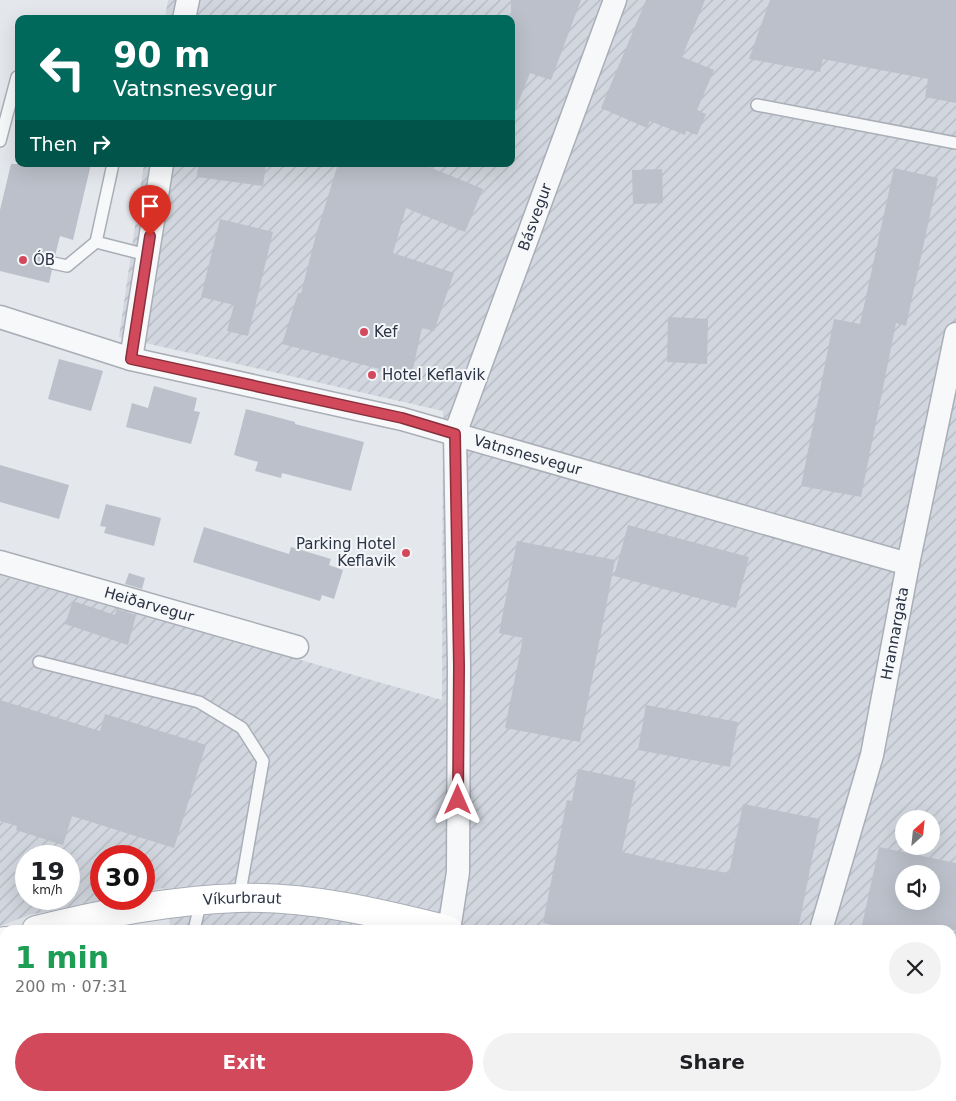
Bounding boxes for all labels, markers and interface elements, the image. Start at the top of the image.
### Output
icon: left [30,35,95,100]
text: 90 m [113,35,210,75]
text: Vatnsnesvegur [113,76,276,101]
icon: right [87,130,115,158]
text: Then [30,133,77,155]
street label: Básvegur [514,180,556,253]
pin [129,185,171,236]
icon: arrive [136,192,164,220]
place label: ÓB [33,250,55,269]
marker: ÓB [17,254,29,266]
place label: Kef [374,323,398,341]
marker: Kef [358,326,370,338]
place label: Hotel Keflavik [382,366,486,384]
marker: Hotel Keflavik [366,369,378,381]
street label: Vatnsnesvegur [472,431,585,479]
place label: Parking Hotel Keflavik [296,535,396,570]
marker: Parking Hotel Keflavik [400,547,412,559]
street label: Heiðarvegur [102,583,197,626]
street label: Hrannargata [877,585,913,682]
position arrow [431,773,483,825]
north arrow [895,810,940,855]
map controls [895,810,940,910]
speed limit sign: 30 [90,845,155,910]
text: 19 [30,857,65,886]
button: sound [895,865,940,910]
text: km/h [32,883,63,897]
street label: Víkurbraut [202,889,282,909]
text: 1 min [15,940,109,975]
button: close [889,942,941,994]
text: 200 m · 07:31 [15,977,128,996]
button: Exit [15,1033,473,1091]
button: Share [483,1033,941,1091]

